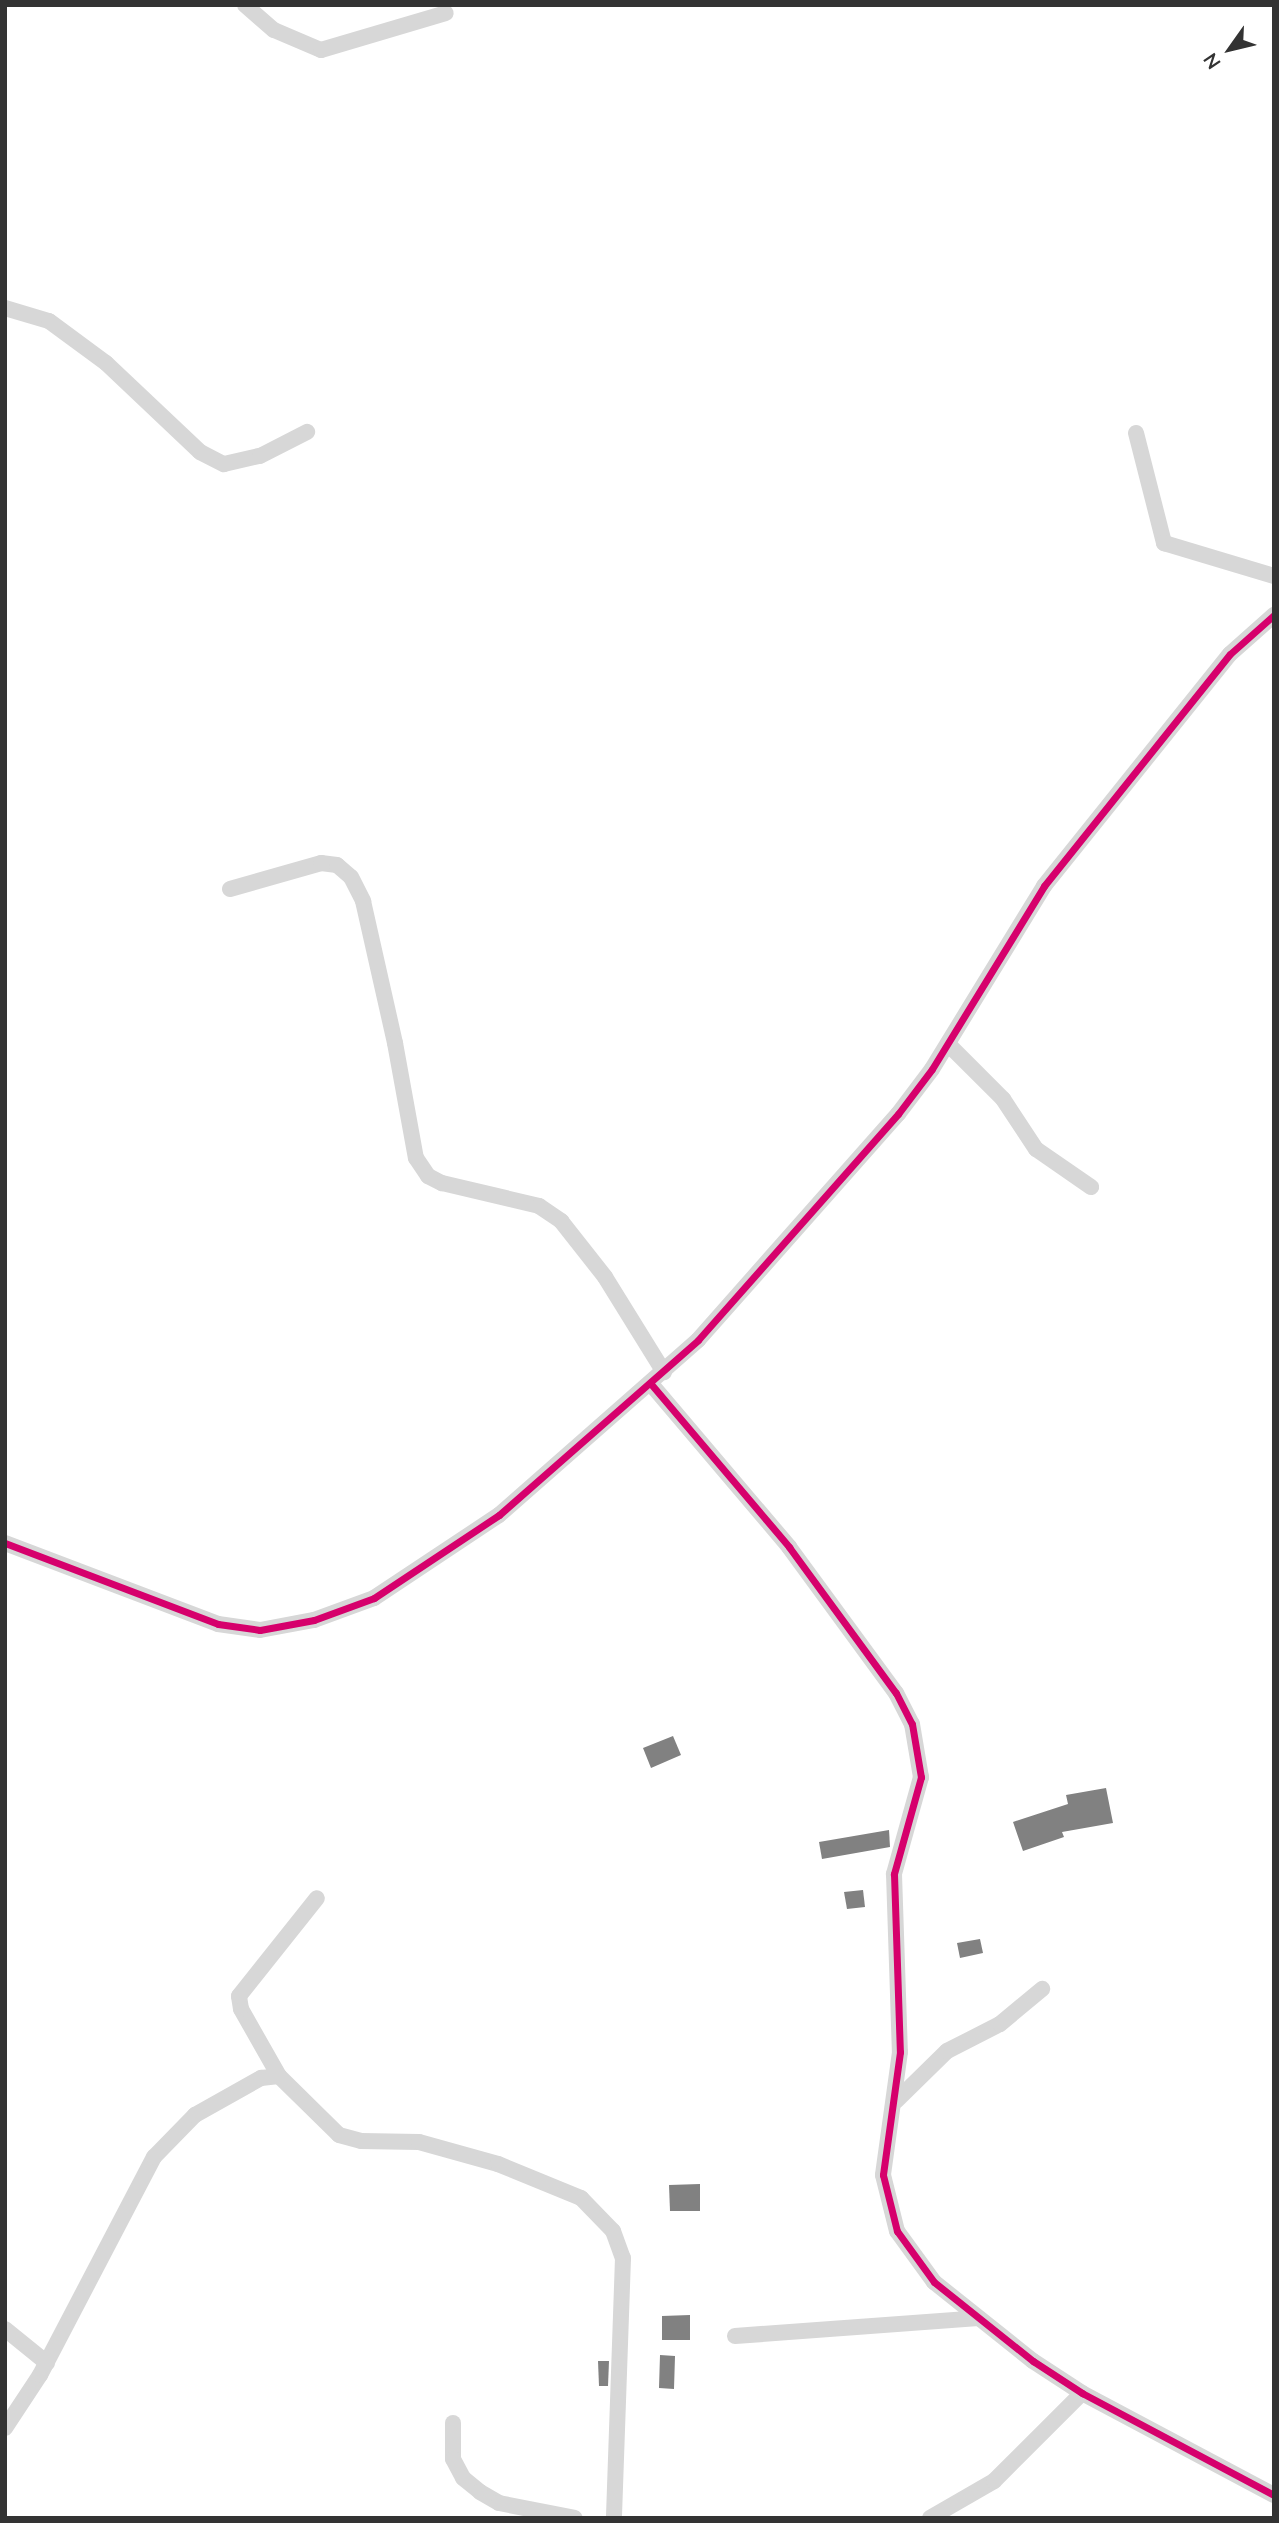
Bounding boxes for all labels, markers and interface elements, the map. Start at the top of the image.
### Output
north arrow [1195,14,1265,84]
text: N [1198,48,1227,74]

